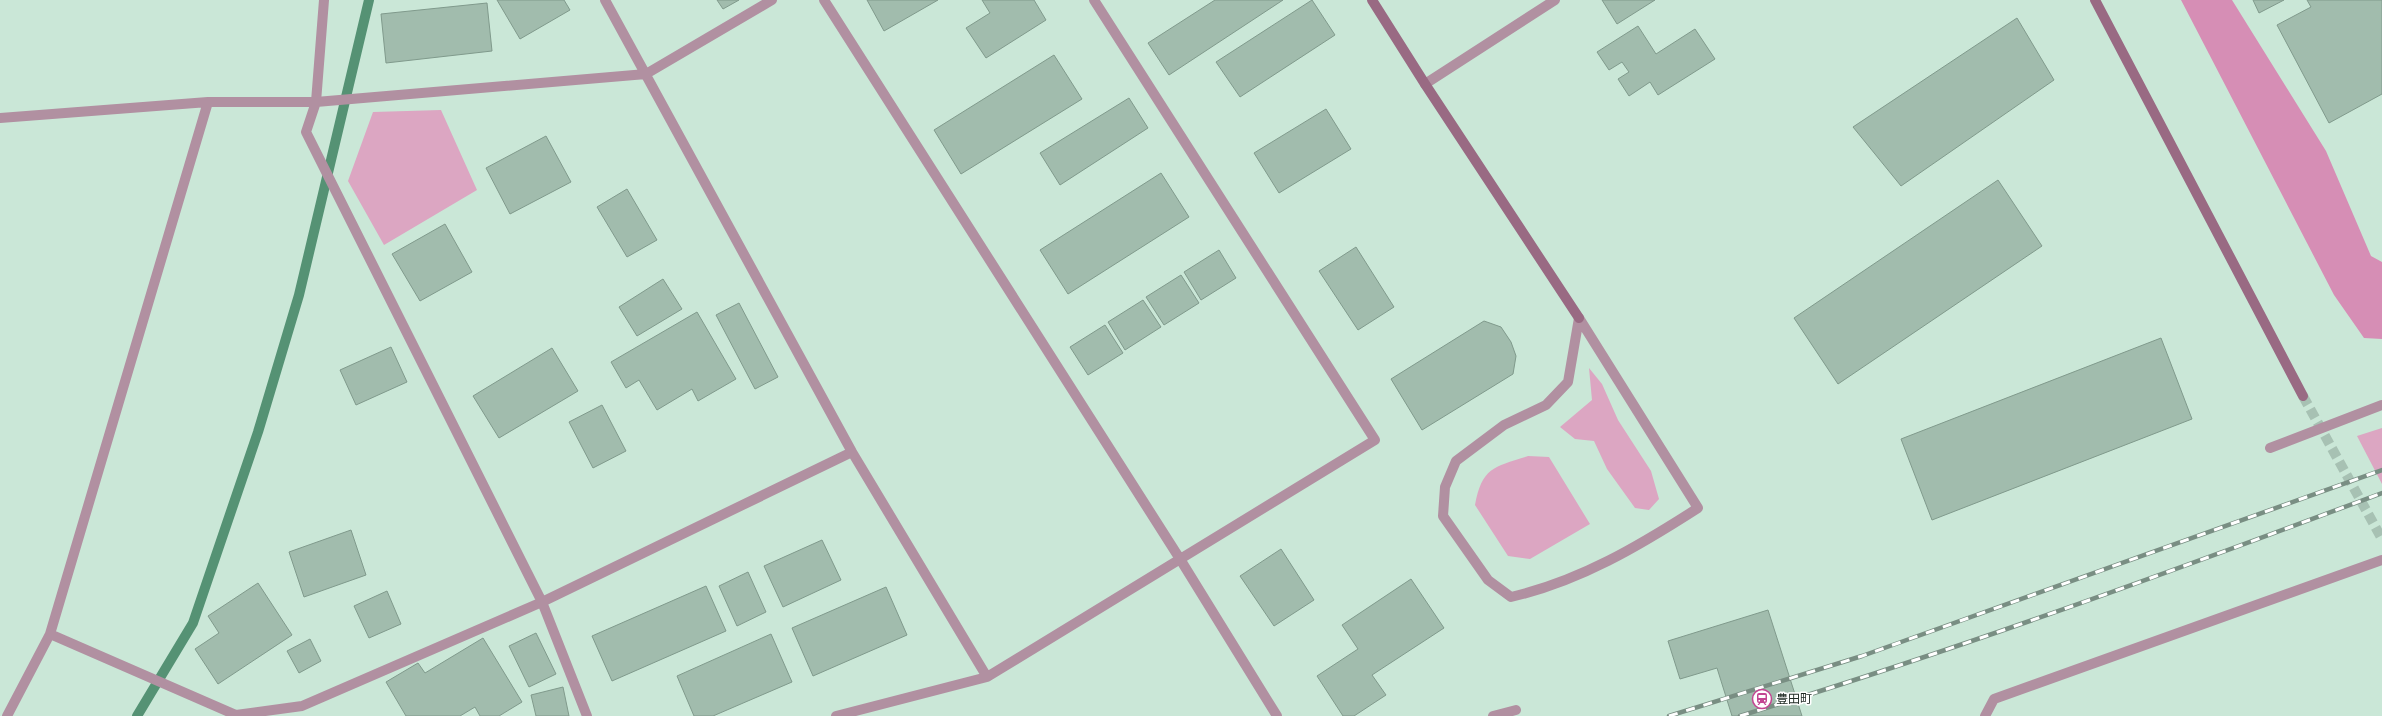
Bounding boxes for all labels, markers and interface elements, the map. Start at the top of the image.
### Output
station icon: 豊田町 [1751,688,1773,710]
place label: 豊田町 [1776,691,1812,707]

